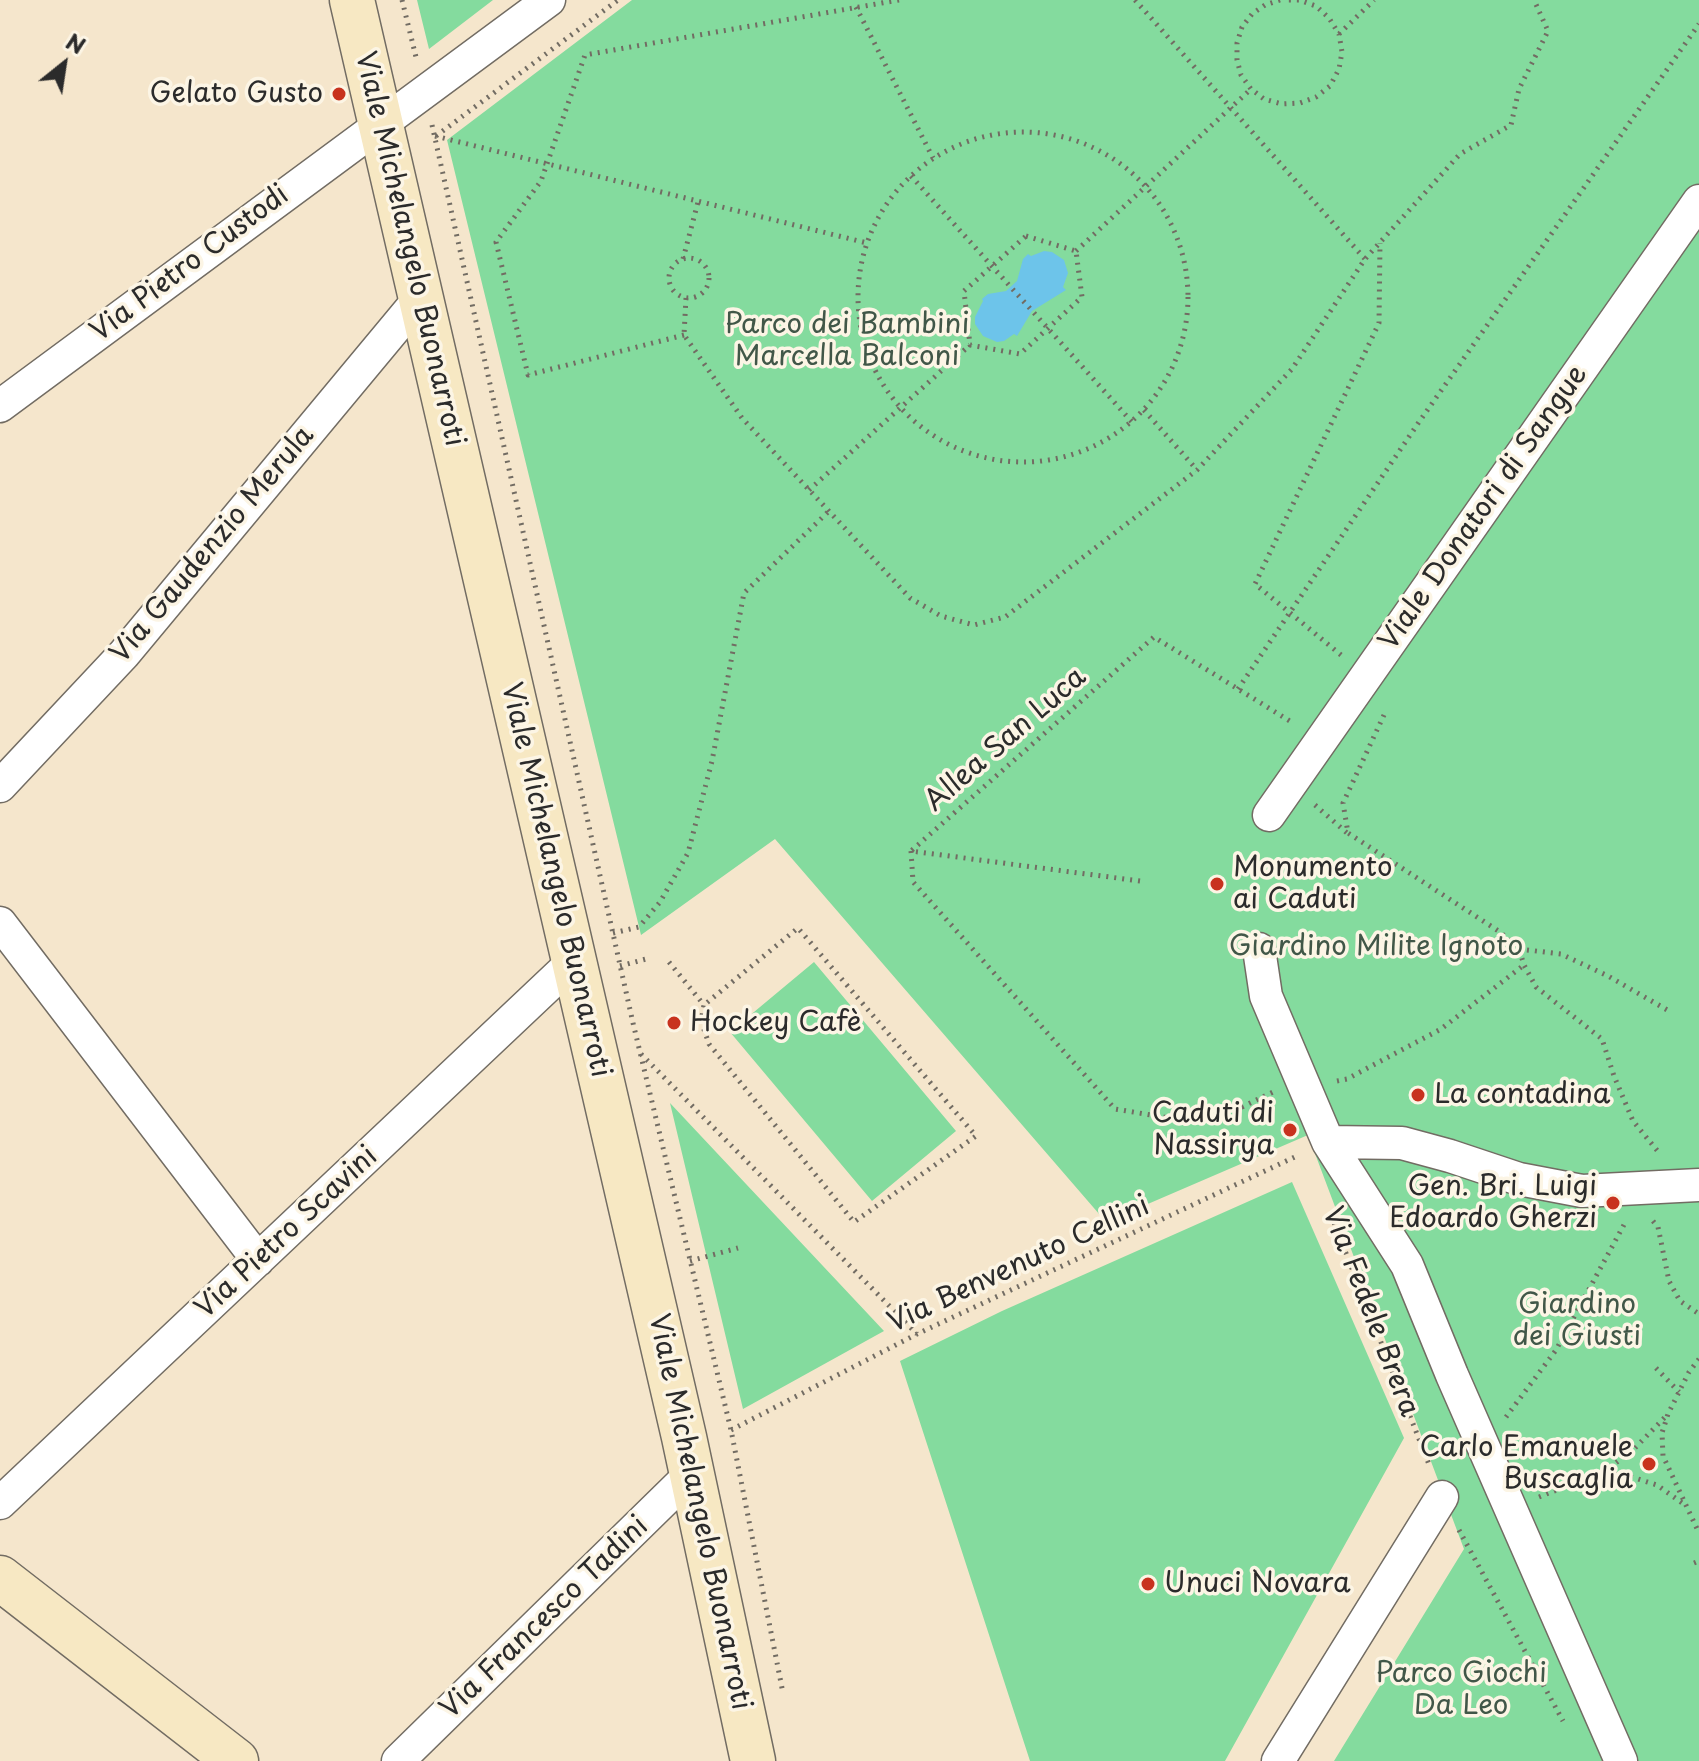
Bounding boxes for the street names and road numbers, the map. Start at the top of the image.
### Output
street label: Viale Michelangelo Buonarroti [347,48,471,450]
street label: Via Pietro Custodi [84,179,296,349]
street label: Viale Donatori di Sangue [1373,359,1595,657]
street label: Via Gaudenzio Merula [104,420,322,670]
street label: Allea San Luca [919,661,1093,819]
street label: Viale Michelangelo Buonarroti [493,679,617,1081]
street label: Via Pietro Scavini [189,1140,385,1326]
street label: Via Benvenuto Cellini [883,1190,1155,1340]
street label: Via Fedele Brera [1315,1202,1425,1422]
street label: Viale Michelangelo Buonarroti [641,1311,757,1713]
street label: Via Francesco Tadini [434,1510,656,1726]

